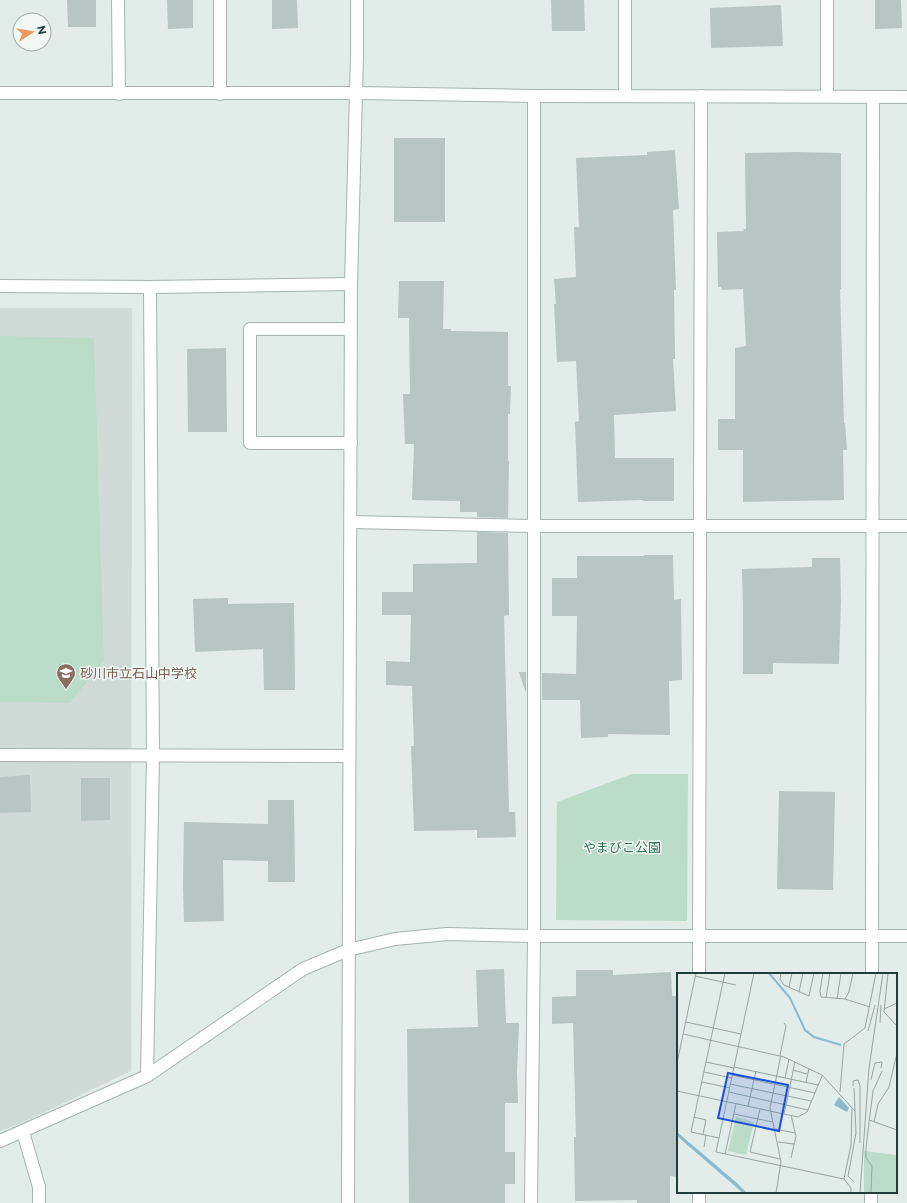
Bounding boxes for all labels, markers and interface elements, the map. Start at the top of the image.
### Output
north arrow [12,12,52,52]
text: N [34,24,50,36]
school or university icon: 砂川市立石山中学校 [55,662,77,690]
place label: 砂川市立石山中学校 [80,665,197,681]
park label: やまびこ公園 [583,839,661,855]
inset map [677,973,897,1193]

